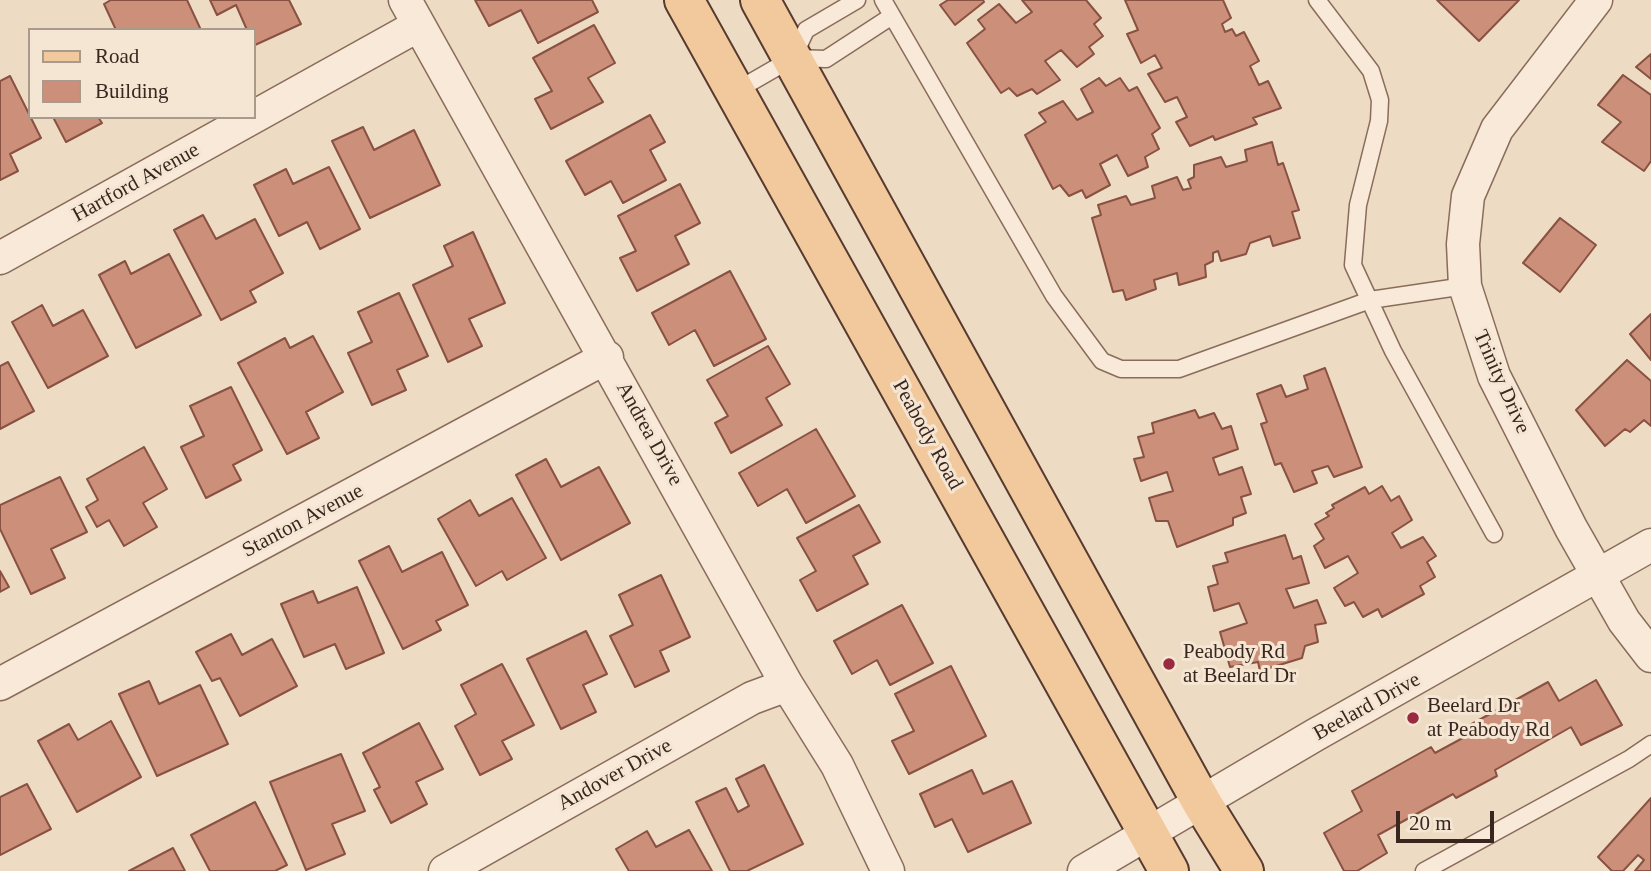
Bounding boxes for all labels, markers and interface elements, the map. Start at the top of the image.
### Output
legend [28,28,256,119]
text: Road [95,44,139,68]
text: Building [95,79,169,103]
street label: Hartford Avenue [68,138,204,228]
street label: Trinity Drive [1467,326,1535,438]
street label: Peabody Road [886,376,968,494]
street label: Andrea Drive [610,378,688,490]
street label: Stanton Avenue [238,479,368,563]
place label: Peabody Rd at Beelard Dr [1183,639,1296,689]
marker: Peabody Rd at Beelard Dr [1161,656,1177,672]
street label: Beelard Drive [1309,667,1425,747]
place label: Beelard Dr at Peabody Rd [1427,693,1549,743]
marker: Beelard Dr at Peabody Rd [1405,710,1421,726]
street label: Andover Drive [554,733,676,817]
scale bar [1399,798,1497,842]
text: 20 m [1409,811,1452,835]

